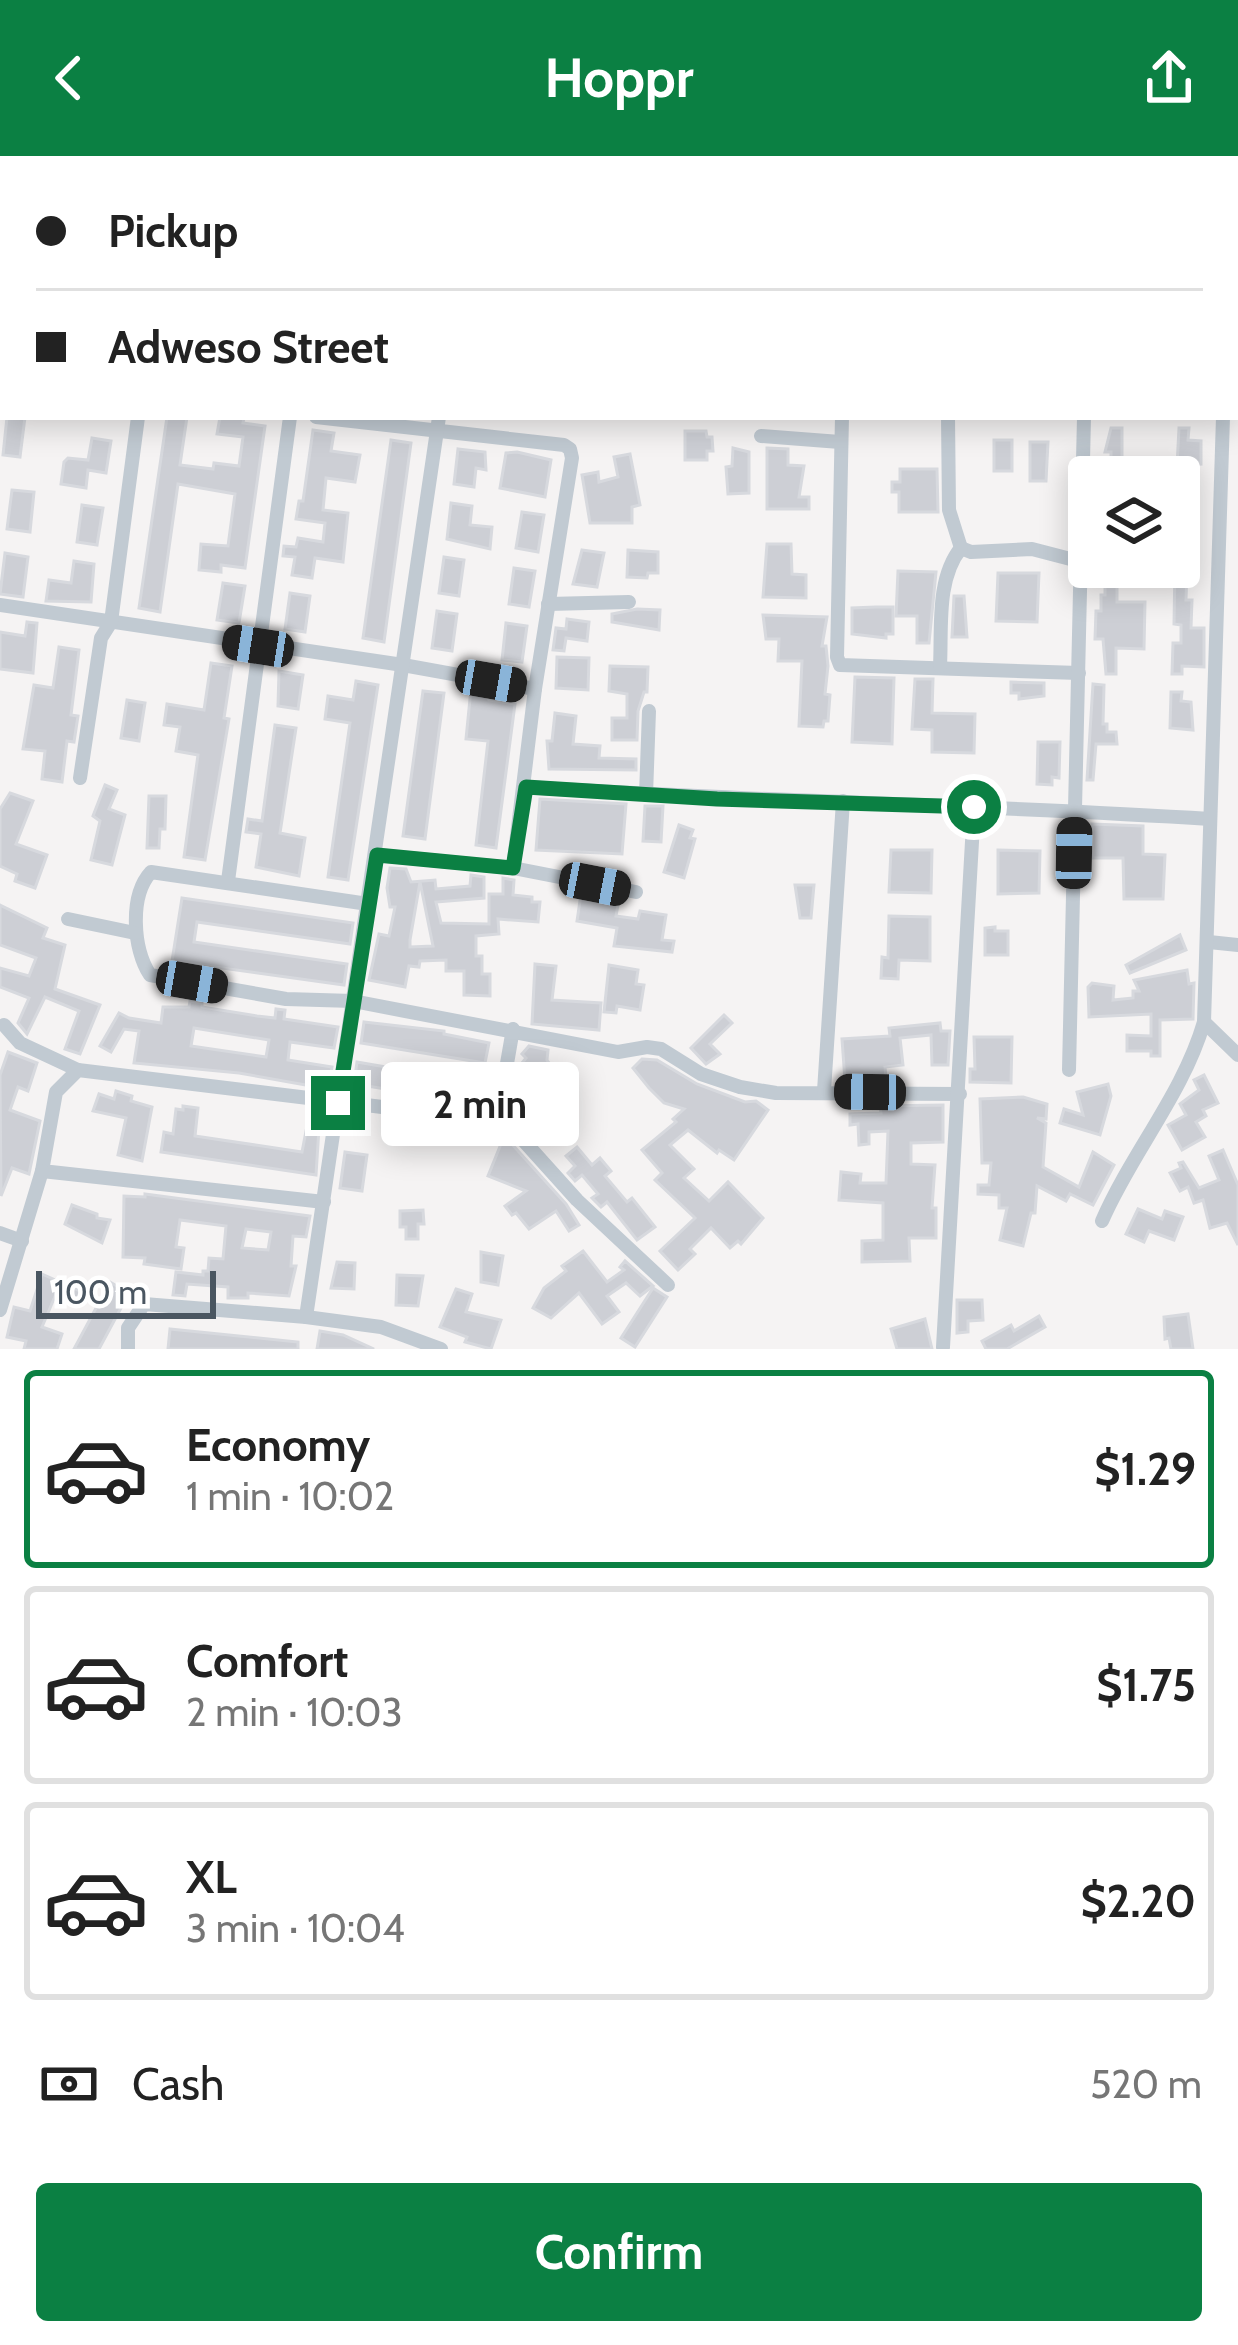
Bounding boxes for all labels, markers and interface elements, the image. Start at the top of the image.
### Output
icon: back [36,45,102,111]
text: Hoppr [544,45,694,111]
icon: share [1136,45,1202,111]
text: Pickup [108,204,238,258]
text: Adweso Street [108,320,389,374]
map controls [1068,456,1200,588]
button: layers [1068,456,1200,588]
car [220,623,296,669]
car [452,657,530,705]
route start [947,780,1001,834]
car [1055,817,1093,889]
car [556,859,634,909]
car [153,958,231,1006]
callout: 2 min [380,1061,578,1145]
car [834,1073,906,1111]
route end [311,1076,365,1130]
text: 2 min [433,1080,527,1128]
scale bar [36,1265,216,1318]
text: 100 m [54,1272,147,1312]
icon: car [42,1415,150,1523]
text: Economy [186,1418,370,1472]
text: $1.29 [1094,1442,1196,1496]
text: 1 min · 10:02 [186,1472,394,1520]
icon: car [42,1631,150,1739]
text: Comfort [186,1634,349,1688]
text: $1.75 [1096,1658,1196,1712]
text: 2 min · 10:03 [186,1688,403,1736]
icon: car [42,1847,150,1955]
text: XL [186,1850,237,1904]
text: $2.20 [1081,1874,1196,1928]
text: 3 min · 10:04 [186,1904,405,1952]
icon: cash [36,2051,102,2117]
text: Cash [132,2057,224,2111]
text: 520 m [1090,2060,1202,2108]
button: Confirm [36,2183,1202,2321]

